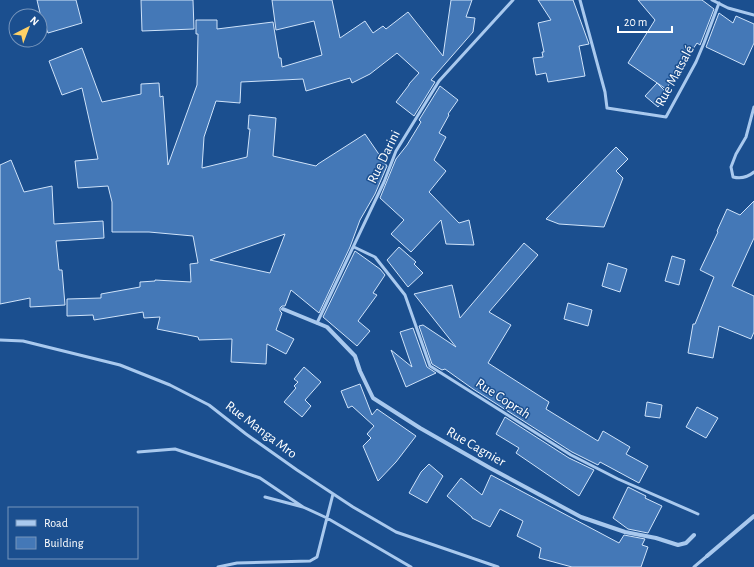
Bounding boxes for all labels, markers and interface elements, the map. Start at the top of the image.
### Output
north arrow [8,8,48,48]
scale bar [618,8,672,34]
text: N [28,14,41,28]
text: 20 m [624,16,647,28]
street label: Rue Matsalé [653,43,697,109]
street label: Rue Darini [365,128,403,186]
street label: Rue Coprah [473,376,533,422]
street label: Rue Manga Mro [223,399,299,461]
street label: Rue Cagnier [444,425,508,470]
legend [8,507,138,559]
text: Road [44,517,68,529]
text: Building [44,537,84,549]

